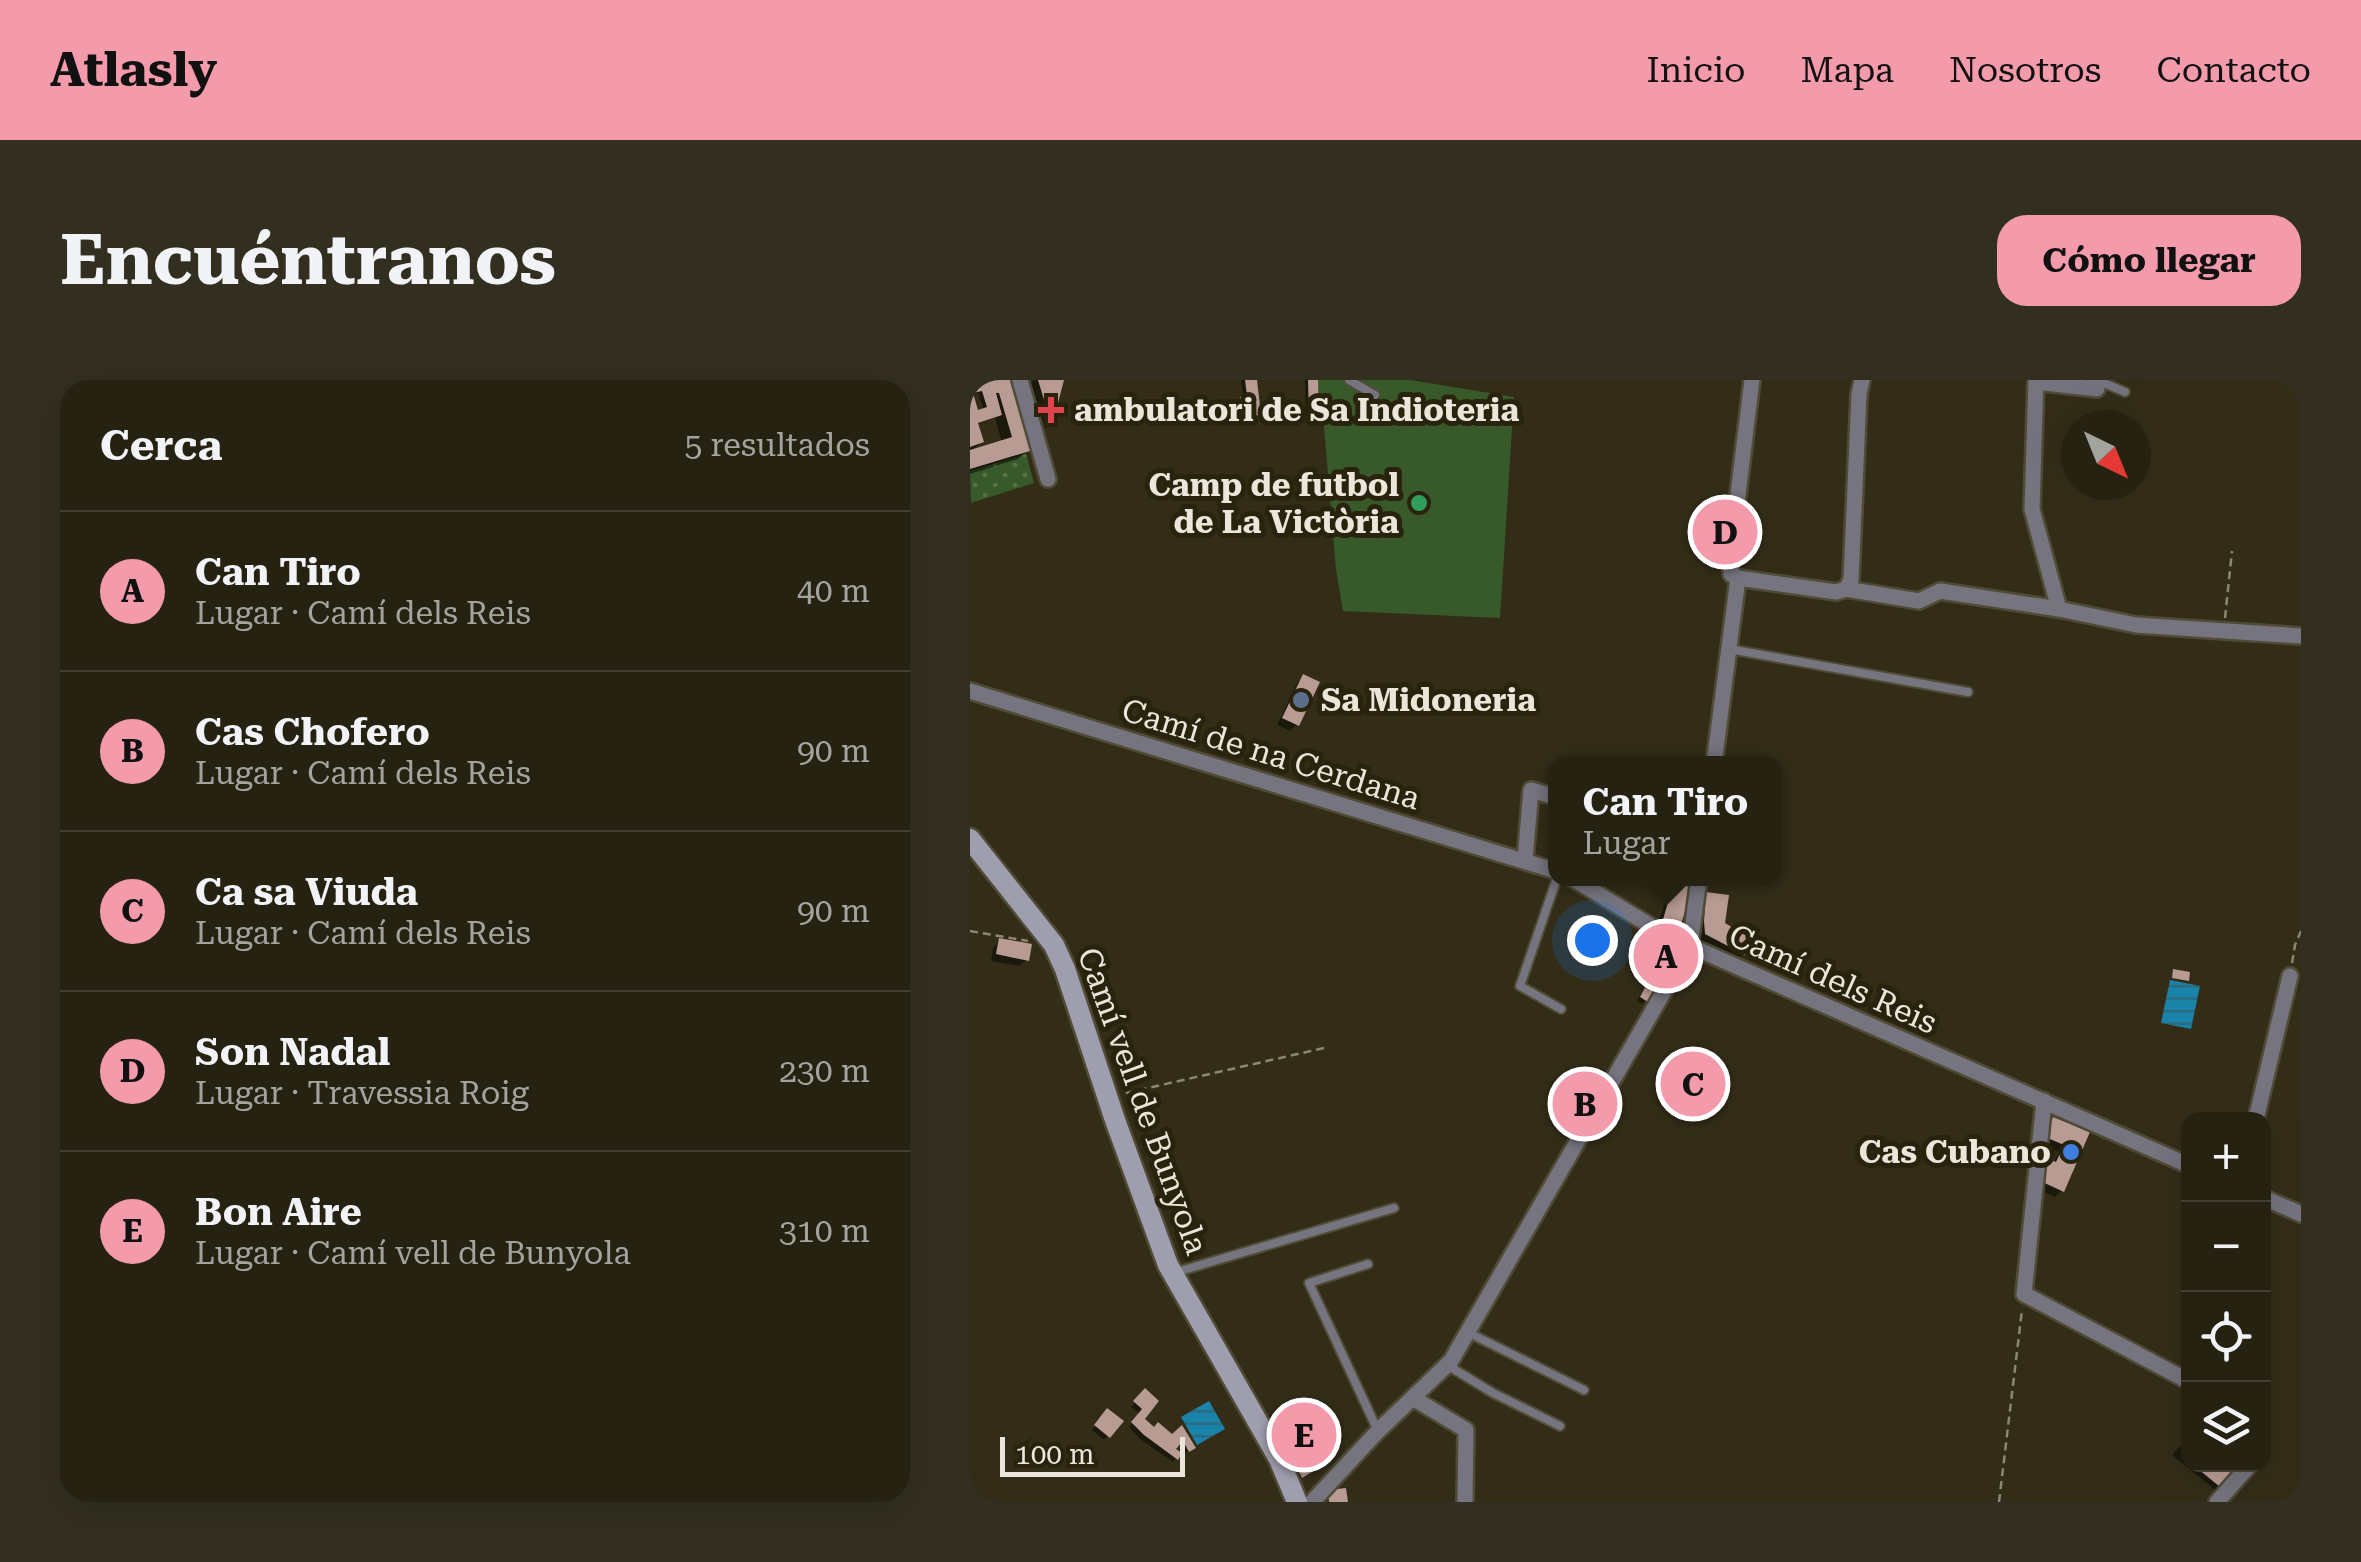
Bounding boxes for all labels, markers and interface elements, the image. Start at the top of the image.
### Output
text: Atlasly [50,42,217,98]
text: Inicio [1647,50,1746,91]
text: Mapa [1801,50,1894,91]
text: Nosotros [1949,50,2101,91]
text: Contacto [2156,50,2311,91]
button: Cómo llegar [1997,215,2301,306]
text: Encuéntranos [60,219,556,301]
place label: ambulatori de Sa Indioteria [1074,391,1519,429]
marker: ambulatori de Sa Indioteria [1038,397,1064,423]
north arrow [2061,410,2151,500]
text: Cerca [100,421,222,470]
text: 5 resultados [685,426,870,464]
place label: Camp de futbol de La Victòria [1149,466,1399,541]
marker: Camp de futbol de La Victòria [1408,492,1430,514]
pin: D [1692,494,1758,570]
text: Can Tiro [195,550,361,594]
text: A [121,572,144,610]
text: 40 m [797,572,870,610]
text: Lugar · Camí dels Reis [195,594,531,632]
place label: Sa Midoneria [1321,681,1536,719]
marker: Sa Midoneria [1290,689,1312,711]
street label: Camí de na Cerdana [1118,691,1424,817]
text: Cas Chofero [195,710,430,754]
text: B [121,732,144,770]
text: 90 m [797,732,870,770]
text: Lugar · Camí dels Reis [195,754,531,792]
popup [1548,756,1783,886]
text: Can Tiro [1583,780,1748,824]
text: Lugar [1583,824,1671,862]
text: Ca sa Viuda [195,870,418,914]
text: C [121,892,144,930]
text: 90 m [797,892,870,930]
text: Lugar · Camí dels Reis [195,914,531,952]
your location [1567,915,1618,966]
street label: Camí dels Reis [1723,916,1943,1042]
pin: A [1634,918,1698,994]
street label: Camí vell de Bunyola [1070,943,1216,1259]
text: Son Nadal [195,1030,390,1074]
pin: C [1660,1046,1726,1122]
text: D [120,1052,145,1090]
text: 230 m [779,1052,870,1090]
pin: B [1552,1066,1618,1142]
text: Lugar · Travessia Roig [195,1074,529,1112]
map controls [2181,1112,2271,1472]
button: + [2181,1112,2271,1202]
place label: Cas Cubano [1859,1133,2051,1171]
marker: Cas Cubano [2060,1141,2082,1163]
text: Bon Aire [195,1190,362,1234]
button: − [2181,1202,2271,1292]
text: E [122,1212,143,1250]
text: 310 m [779,1212,870,1250]
text: Lugar · Camí vell de Bunyola [195,1234,631,1272]
button: locate [2181,1292,2271,1382]
button: layers [2181,1382,2271,1472]
pin: E [1272,1398,1336,1472]
scale bar [1000,1432,1185,1476]
text: 100 m [1015,1438,1095,1471]

